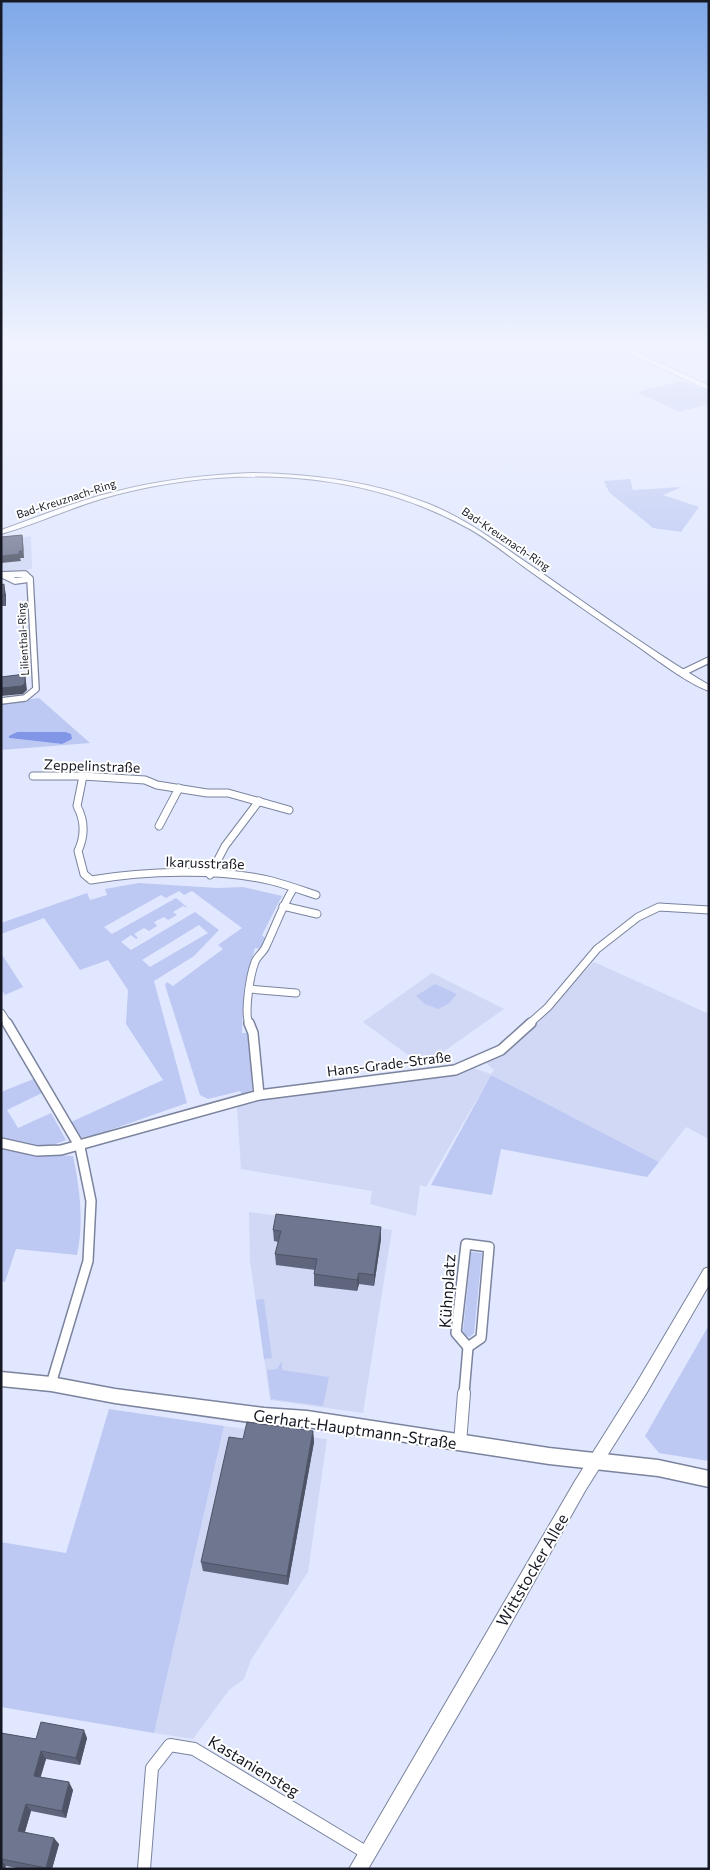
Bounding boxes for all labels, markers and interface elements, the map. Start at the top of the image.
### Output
street label: Bad-Kreuznach-Ring [14,476,117,521]
street label: Bad-Kreuznach-Ring [460,504,553,573]
street label: Lilienthal-Ring [14,602,31,676]
street label: Zeppelinstraße [43,755,141,776]
street label: Ikarusstraße [165,853,245,872]
street label: Hans-Grade-Straße [326,1047,452,1080]
street label: Kühnplatz [434,1253,459,1329]
street label: Gerhart-Hauptmann-Straße [252,1405,458,1452]
street label: Wittstocker Allee [492,1510,572,1629]
street label: Kastaniensteg [205,1731,304,1800]

